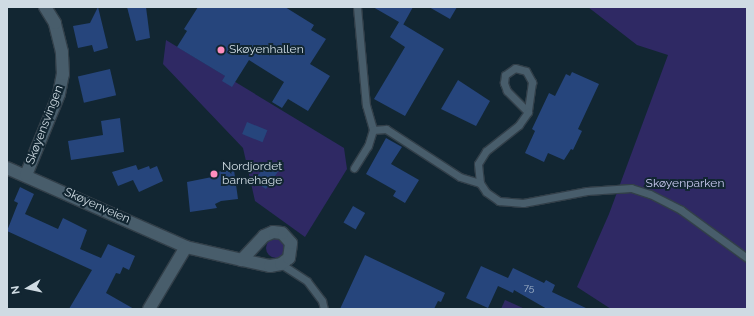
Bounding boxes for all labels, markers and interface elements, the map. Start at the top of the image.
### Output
place label: Skøyenhallen [229,43,304,57]
marker: Skøyenhallen [216,45,226,55]
street label: Skøyensvingen [23,83,67,167]
place label: Nordjordet barnehage [222,160,282,188]
marker: Nordjordet barnehage [209,169,219,179]
park label: Skøyenparken [646,177,724,191]
street label: Skøyenveien [62,185,132,227]
north arrow [8,268,48,308]
house number: 75 [524,282,534,294]
text: N [9,285,23,295]

